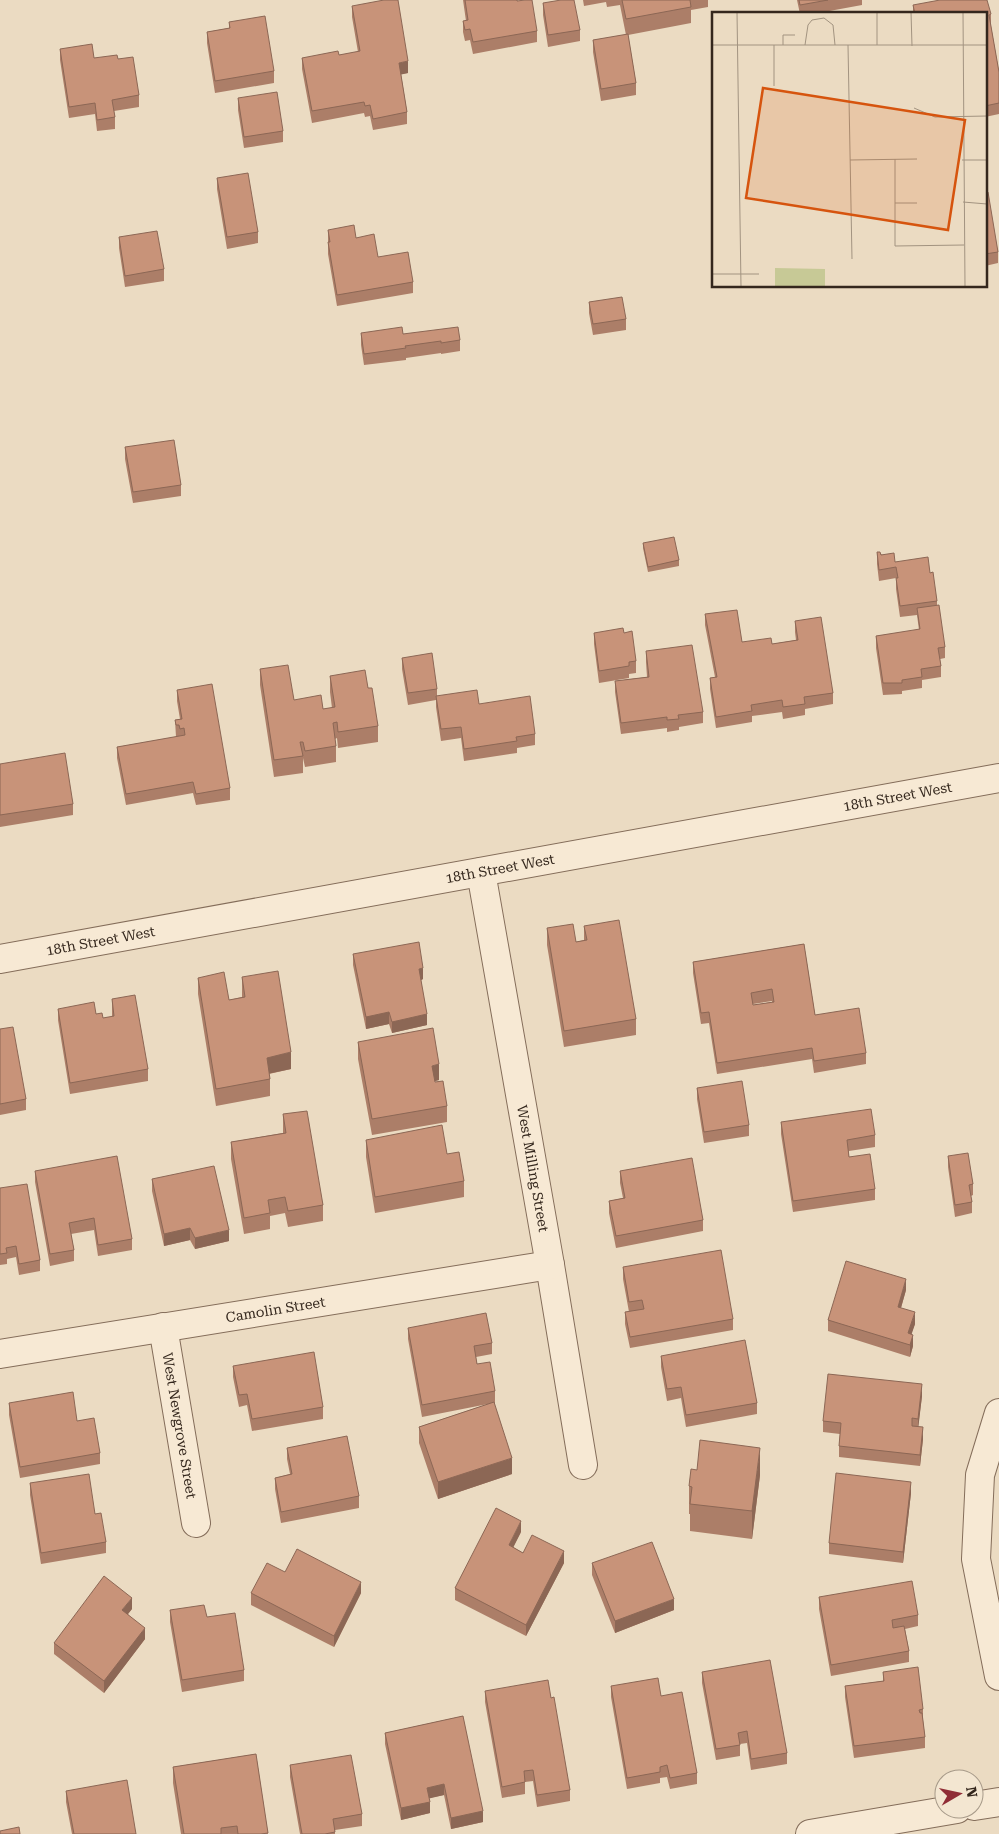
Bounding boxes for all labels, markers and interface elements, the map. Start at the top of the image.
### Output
inset map [712,12,986,288]
street label: 18th Street West [842,779,953,814]
street label: 18th Street West [444,851,556,886]
street label: 18th Street West [45,923,156,959]
street label: West Milling Street [514,1104,552,1233]
street label: Camolin Street [224,1293,326,1325]
street label: West Newgrove Street [159,1351,200,1500]
north arrow [934,1769,984,1819]
text: N [963,1785,981,1799]

